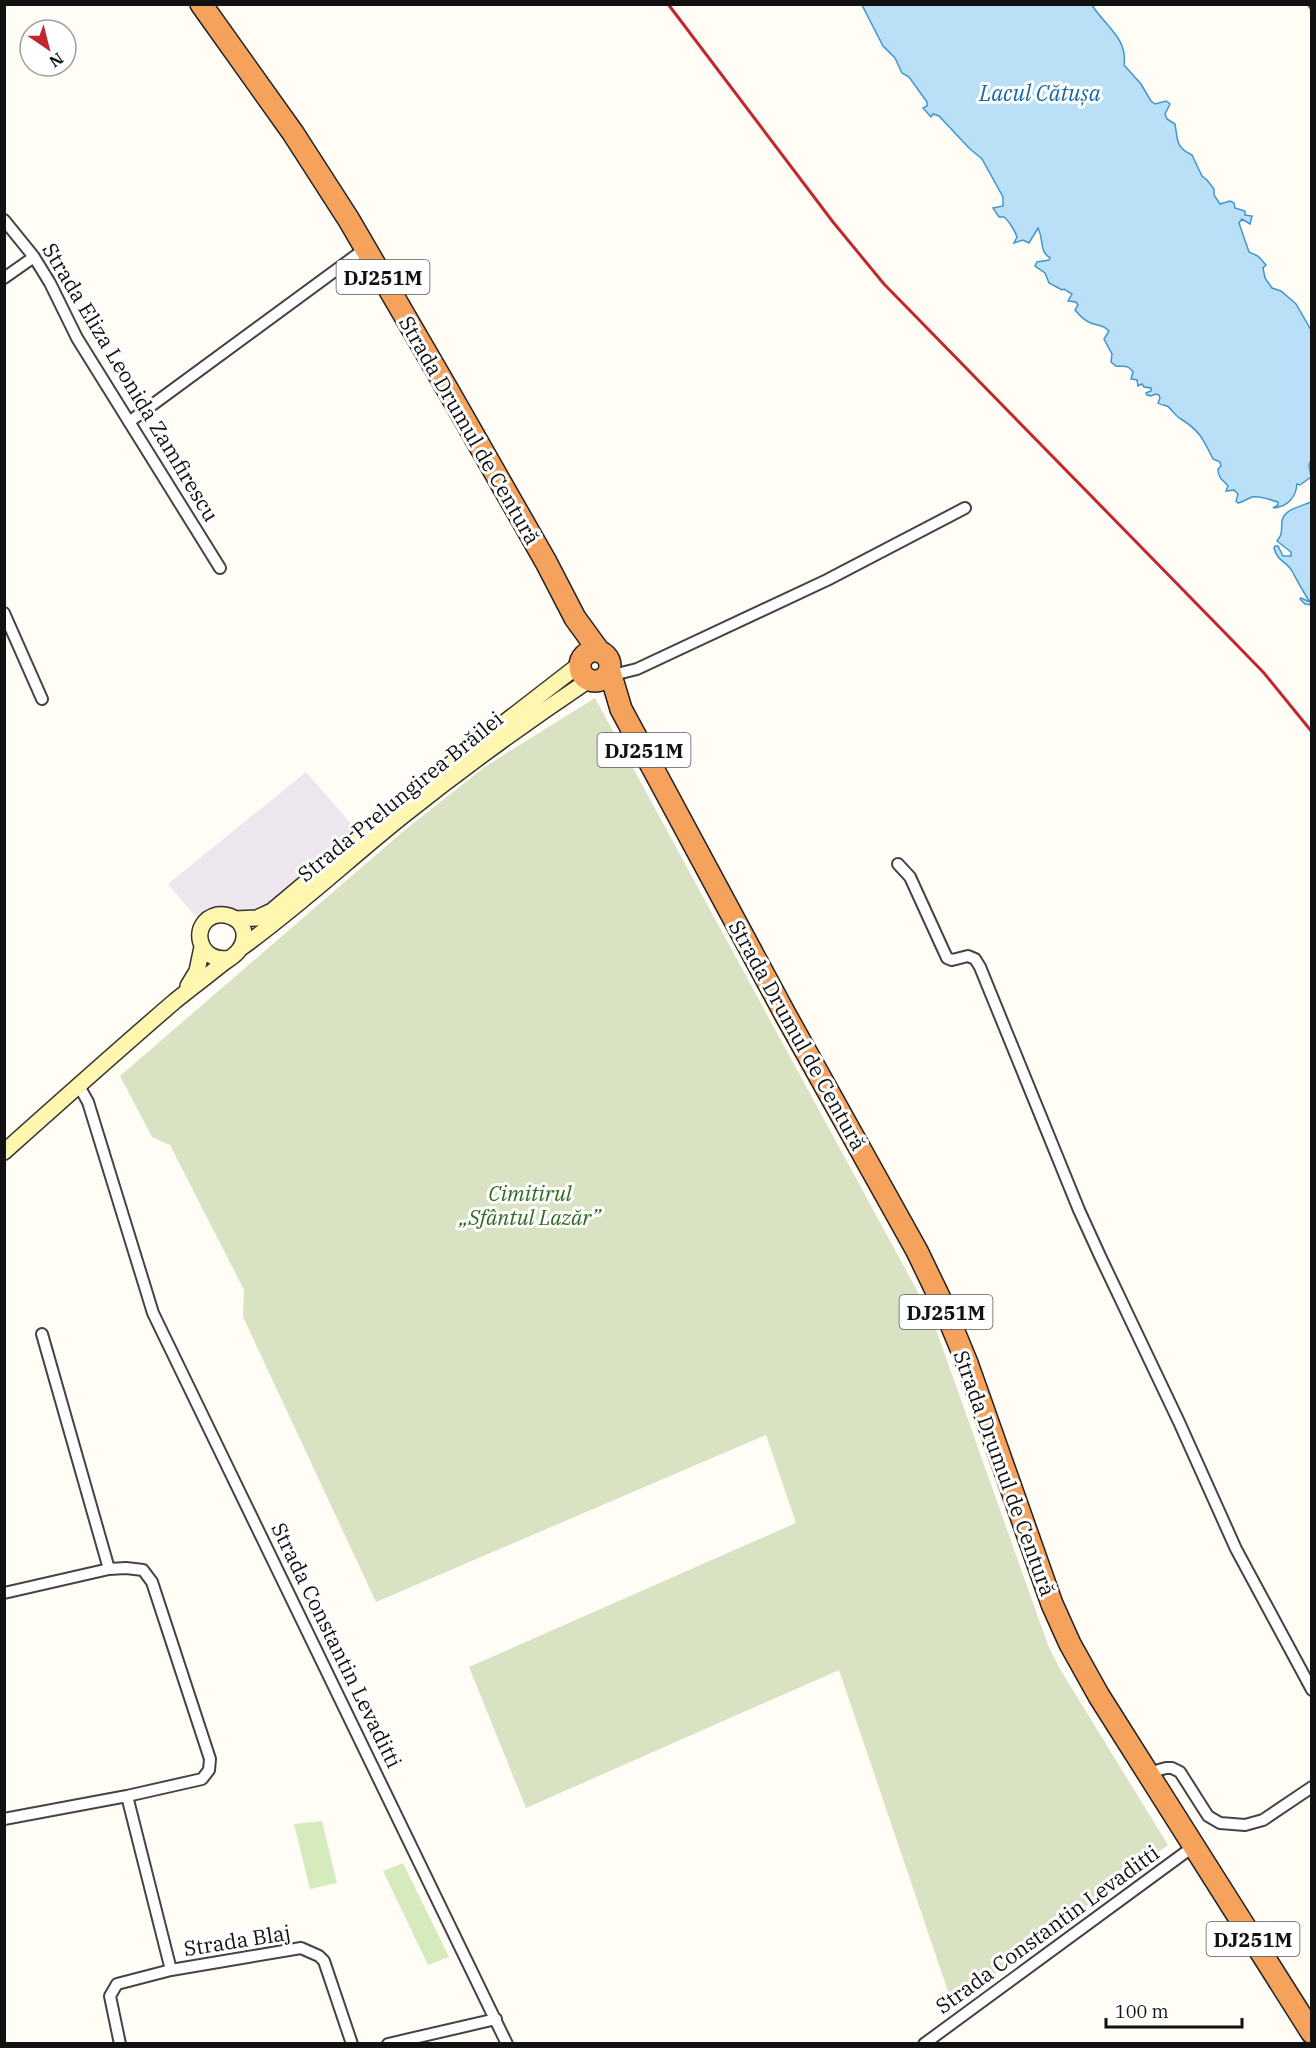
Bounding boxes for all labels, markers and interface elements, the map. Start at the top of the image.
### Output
north arrow [18,18,78,78]
text: N [46,48,68,72]
water label: Lacul Cătușa [978,78,1101,107]
street label: Strada Eliza Leonida Zamfirescu [36,237,226,527]
road number: DJ251M [336,260,430,294]
street label: Strada Drumul de Centură [393,311,547,549]
street label: Strada Prelungirea Brăilei [291,704,509,888]
road number: DJ251M [598,733,690,767]
street label: Strada Drumul de Centură [723,915,873,1155]
park label: Cimitirul „Sfântul Lazăr” [457,1179,602,1231]
road number: DJ251M [900,1295,992,1329]
street label: Strada Drumul de Centură [947,1346,1063,1600]
street label: Strada Constantin Levaditti [265,1518,409,1772]
street label: Strada Constantin Levaditti [930,1838,1164,2020]
street label: Strada Blaj [182,1918,292,1962]
road number: DJ251M [1206,1922,1300,1956]
scale bar [1106,1991,1242,2029]
text: 100 m [1115,2000,1169,2023]

